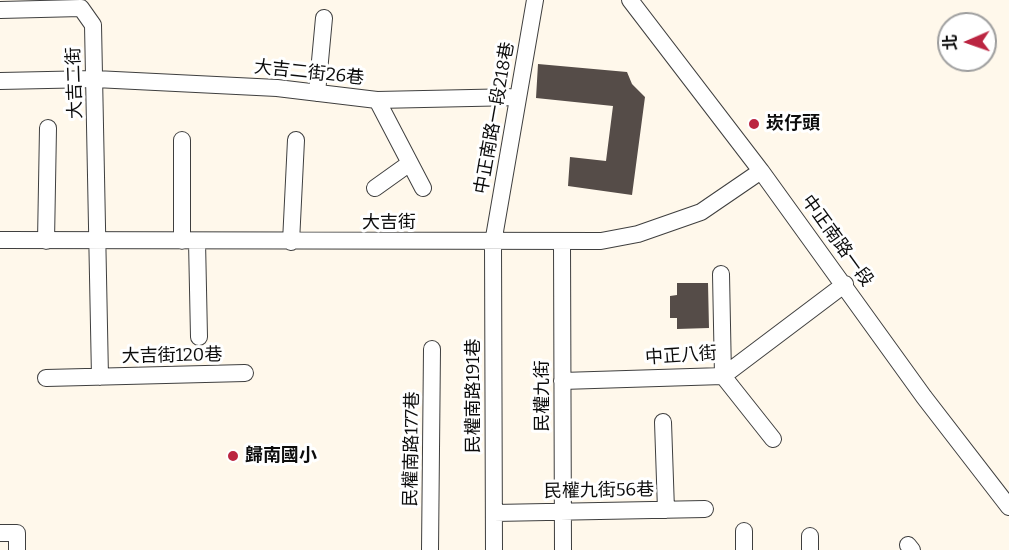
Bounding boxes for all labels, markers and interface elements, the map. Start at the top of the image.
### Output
north arrow [937,12,997,72]
text: 北 [941,34,960,51]
street label: 中正南路一段218巷 [471,40,519,196]
street label: 大吉二街 [63,47,87,119]
street label: 大吉二街26巷 [253,56,365,90]
place label: 崁仔頭 [766,113,820,135]
marker: 崁仔頭 [747,117,761,131]
street label: 中正南路一段 [797,191,877,291]
street label: 大吉街 [362,212,416,234]
street label: 民權南路191巷 [463,338,485,454]
street label: 中正八街 [644,343,718,369]
street label: 大吉街120巷 [122,344,222,368]
street label: 民權九街 [532,360,554,432]
street label: 民權南路177巷 [400,391,424,507]
place label: 歸南國小 [245,445,317,467]
marker: 歸南國小 [226,449,240,463]
street label: 民權九街56巷 [544,479,654,503]

